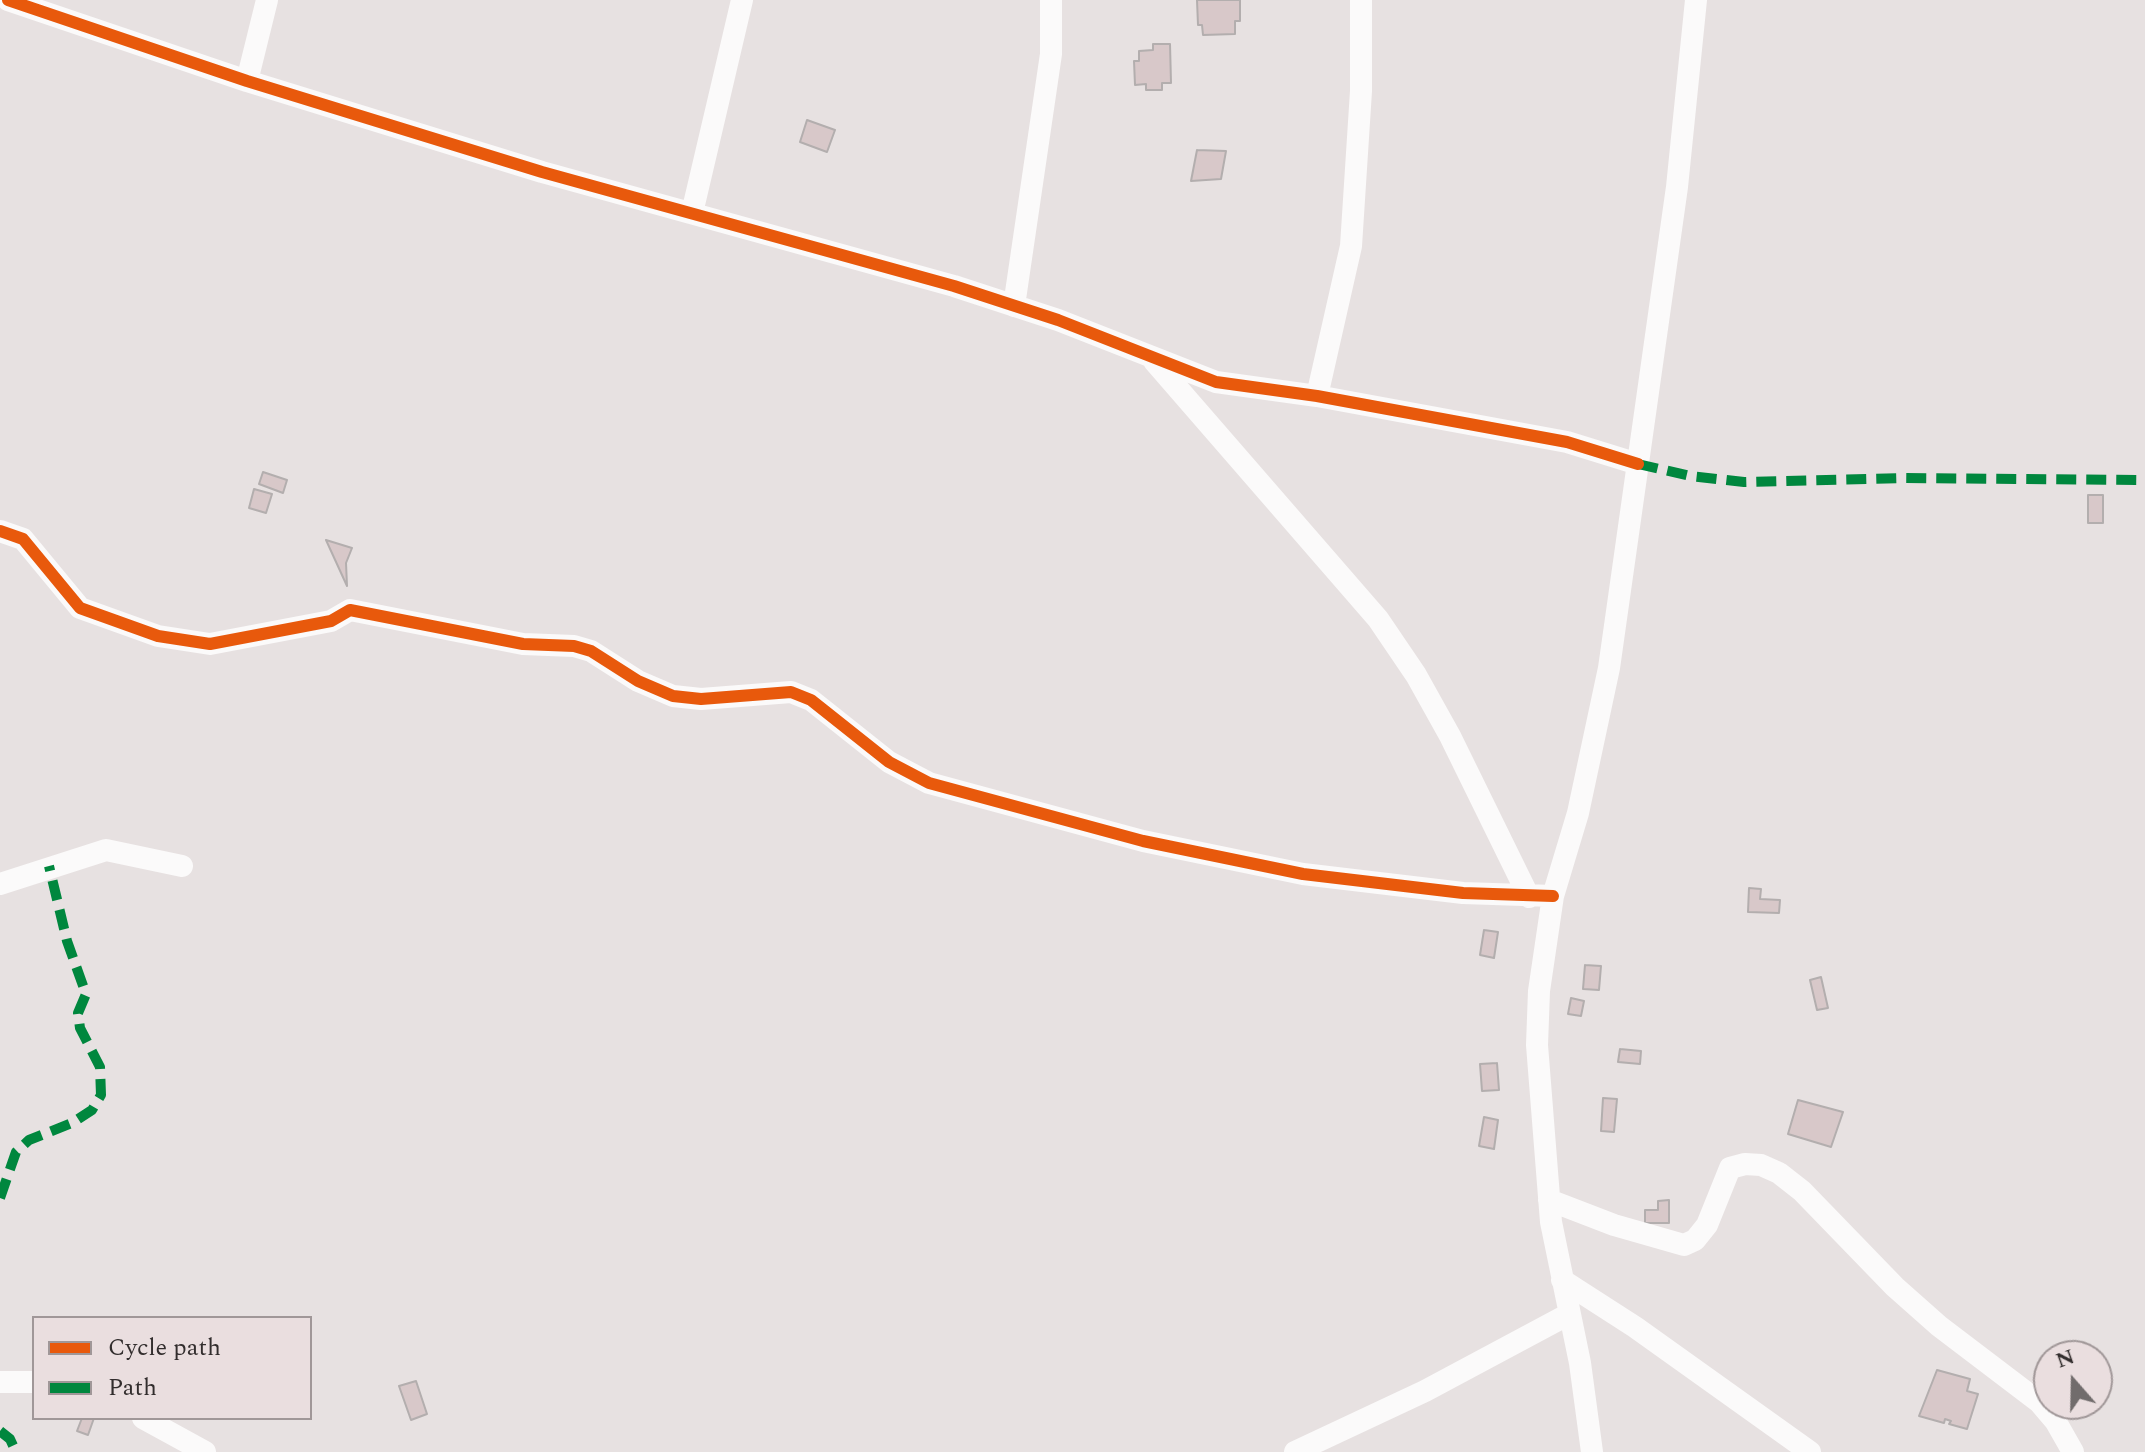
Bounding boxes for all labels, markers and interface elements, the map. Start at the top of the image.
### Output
legend [32,1316,312,1420]
text: Cycle path [108,1330,221,1366]
north arrow [2033,1340,2113,1420]
text: N [2051,1340,2079,1377]
text: Path [108,1370,157,1406]

